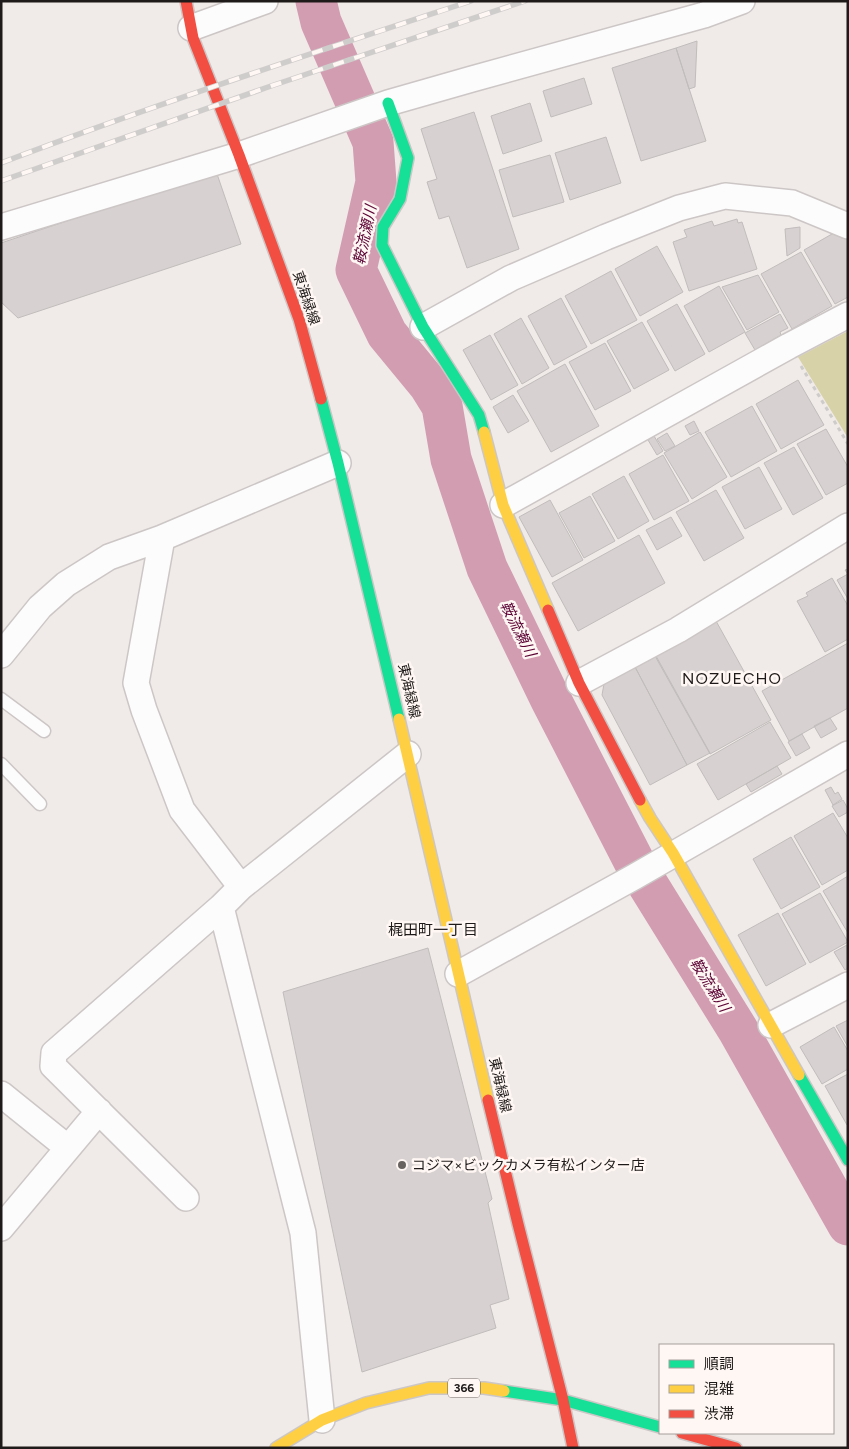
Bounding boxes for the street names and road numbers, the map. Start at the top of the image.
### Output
street label: 東海緑線 [289,269,323,327]
street label: 東海緑線 [394,662,424,720]
street label: 東海緑線 [485,1056,515,1114]
road number: 366 [448,1379,480,1398]

